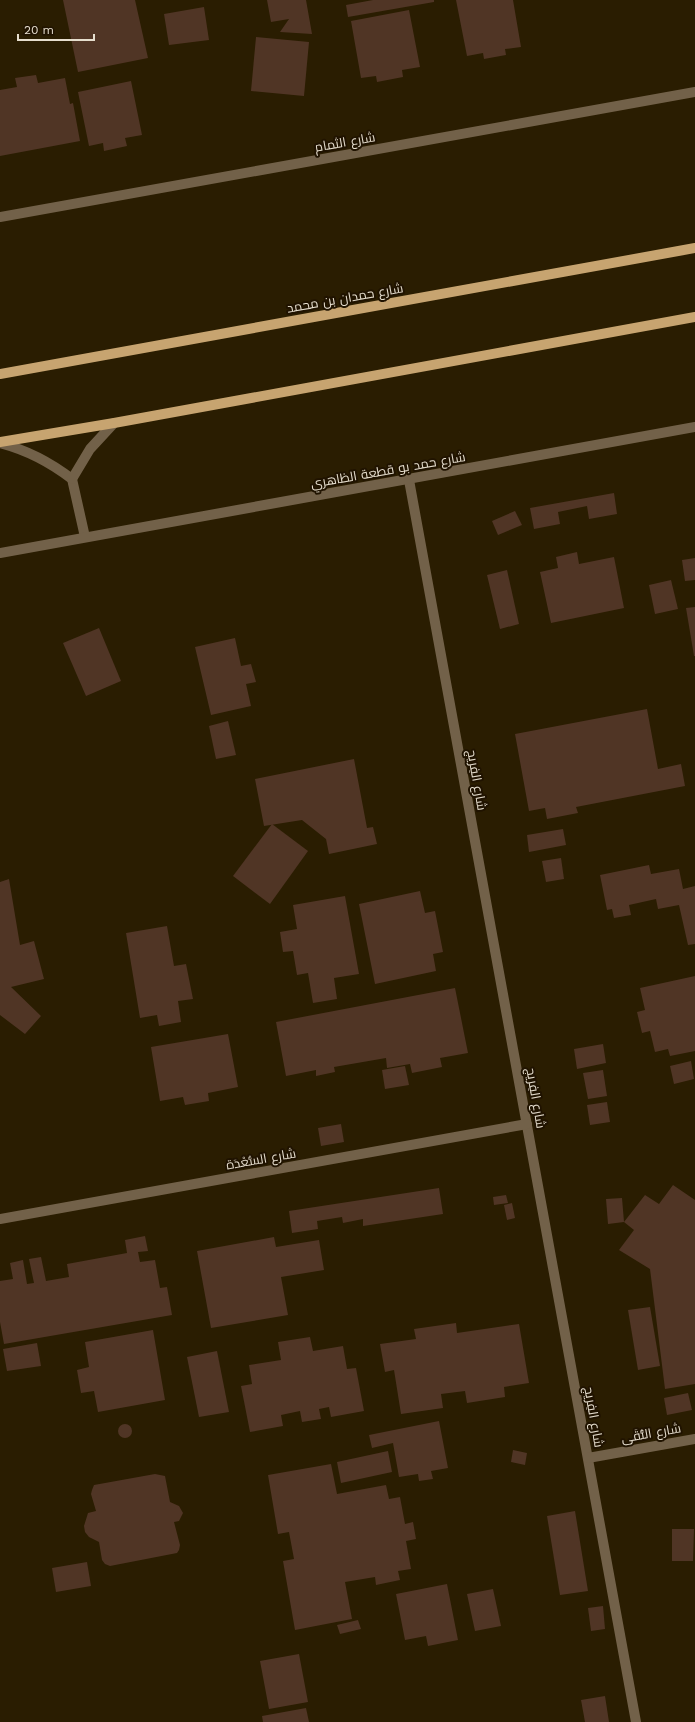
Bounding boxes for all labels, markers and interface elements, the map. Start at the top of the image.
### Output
scale bar [18,16,94,42]
text: 20 m [24,23,54,37]
street label: شارع الثمام [314,129,377,157]
street label: شارع حمدان بن محمد [286,280,405,317]
street label: شارع حمد بو قطعة الظاهري [309,449,467,494]
street label: شارع الفِريج [463,748,490,812]
street label: شارع الفِريج [522,1066,549,1130]
street label: شارع السُّعْدَة [225,1145,297,1174]
street label: شارع الفِريج [580,1385,607,1449]
street label: شارع التُّقَى [620,1420,682,1447]

